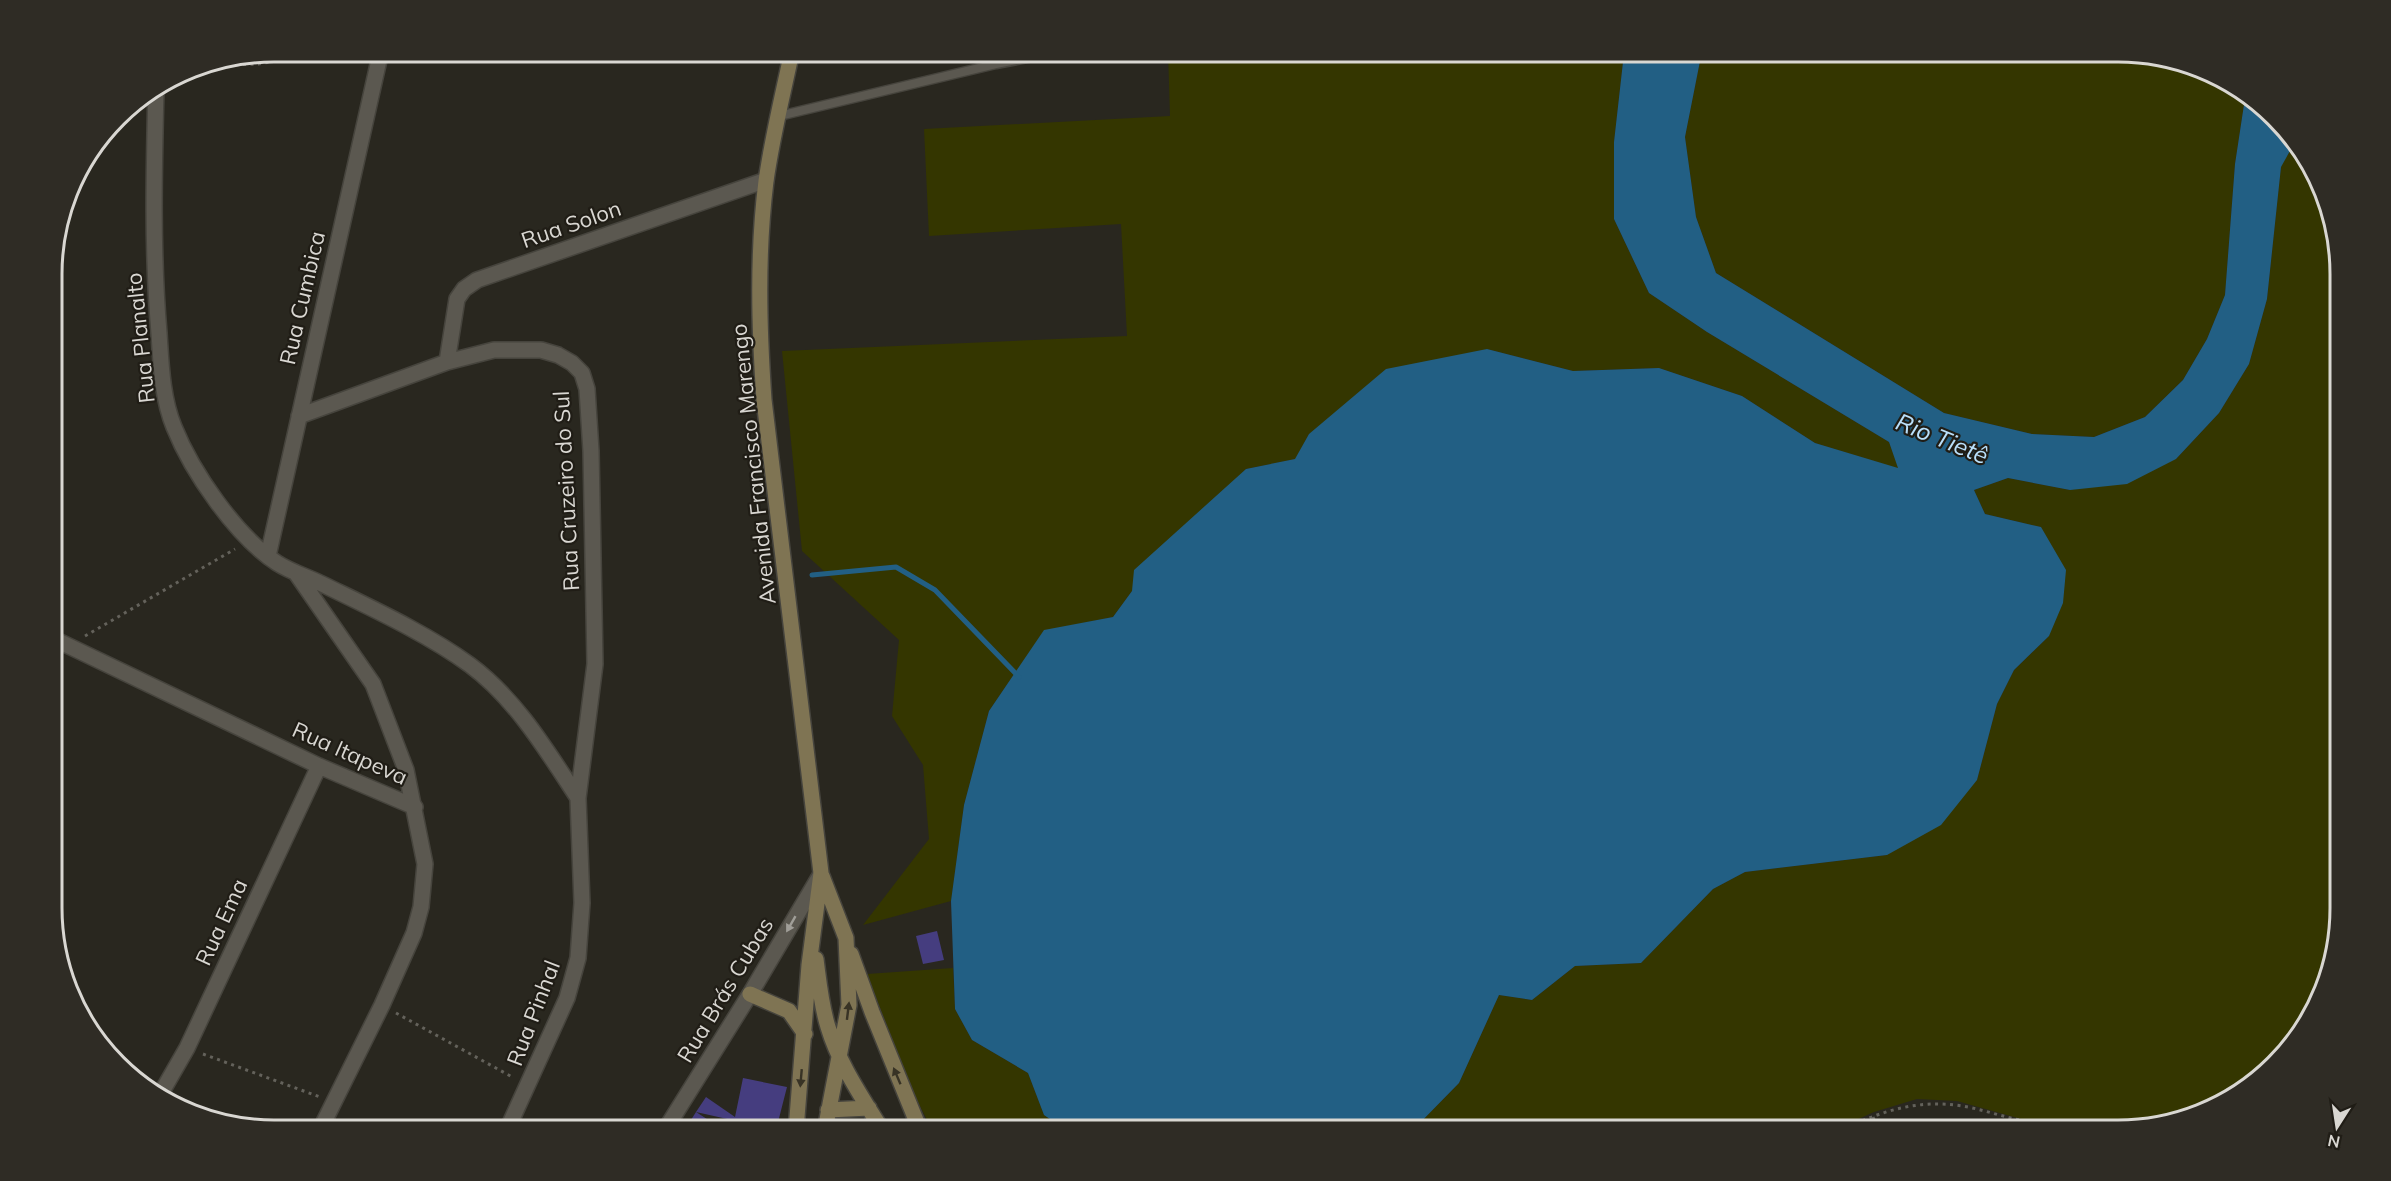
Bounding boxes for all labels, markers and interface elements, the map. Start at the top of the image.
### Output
street label: Rua Solon [517,194,625,254]
street label: Rua Cumbica [273,229,331,367]
street label: Rua Planalto [119,271,161,405]
street label: Avenida Francisco Marengo [724,322,782,606]
street label: Rua Cruzeiro do Sul [547,390,585,592]
water label: Rio Tietê [1892,406,1993,470]
street label: Rua Itapeva [288,715,412,791]
street label: Rua Ema [189,874,253,970]
street label: Rua Brás Cubas [671,912,779,1068]
one-way arrow [786,916,797,932]
street label: Rua Pinhal [500,956,566,1070]
one-way arrow [843,1001,853,1020]
one-way arrow [892,1067,901,1085]
one-way arrow [796,1068,806,1087]
north arrow [2307,1097,2367,1157]
text: N [2326,1131,2342,1153]

